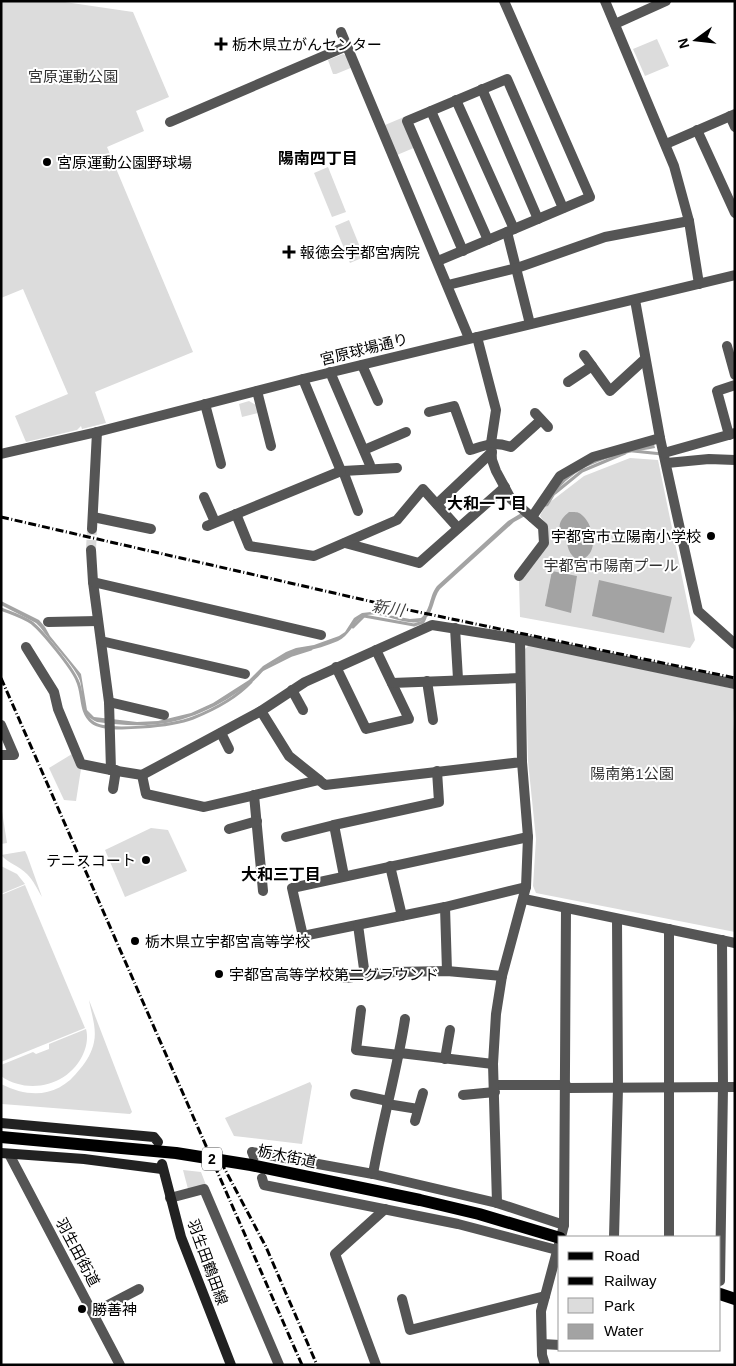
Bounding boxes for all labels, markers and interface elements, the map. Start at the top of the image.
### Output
north arrow [671,15,721,65]
place label: 栃木県立がんセンター [232,36,382,53]
text: N [674,36,692,50]
marker: 栃木県立がんセンター [214,37,228,51]
park label: 宮原運動公園 [28,68,118,85]
district label: 陽南四丁目 [278,150,358,167]
place label: 宮原運動公園野球場 [57,154,192,171]
marker: 宮原運動公園野球場 [41,156,53,168]
place label: 報徳会宇都宮病院 [300,244,420,261]
marker: 報徳会宇都宮病院 [282,245,296,259]
street label: 宮原球場通り [318,330,410,368]
district label: 大和一丁目 [447,495,527,512]
place label: 宇都宮市立陽南小学校 [551,528,701,545]
marker: 宇都宮市立陽南小学校 [705,530,717,542]
park label: 宇都宮市陽南プール [543,557,679,574]
water label: 新川 [371,597,407,619]
park label: 陽南第1公園 [590,765,674,782]
place label: テニスコート [46,852,136,869]
marker: テニスコート [140,854,152,866]
district label: 大和三丁目 [241,866,321,883]
place label: 栃木県立宇都宮高等学校 [145,933,310,950]
marker: 栃木県立宇都宮高等学校 [129,935,141,947]
place label: 宇都宮高等学校第二グラウンド [229,966,439,983]
marker: 宇都宮高等学校第二グラウンド [213,968,225,980]
street label: 栃木街道 [256,1141,318,1171]
road number: 2 [202,1148,222,1170]
street label: 羽生田街道 [53,1215,103,1289]
street label: 羽生田鶴田線 [185,1217,231,1307]
legend [558,1236,721,1351]
text: Road [604,1247,640,1264]
text: Railway [604,1272,657,1289]
text: Park [604,1297,635,1314]
place label: 勝善神 [92,1301,137,1318]
marker: 勝善神 [76,1303,88,1315]
text: Water [604,1322,643,1339]

